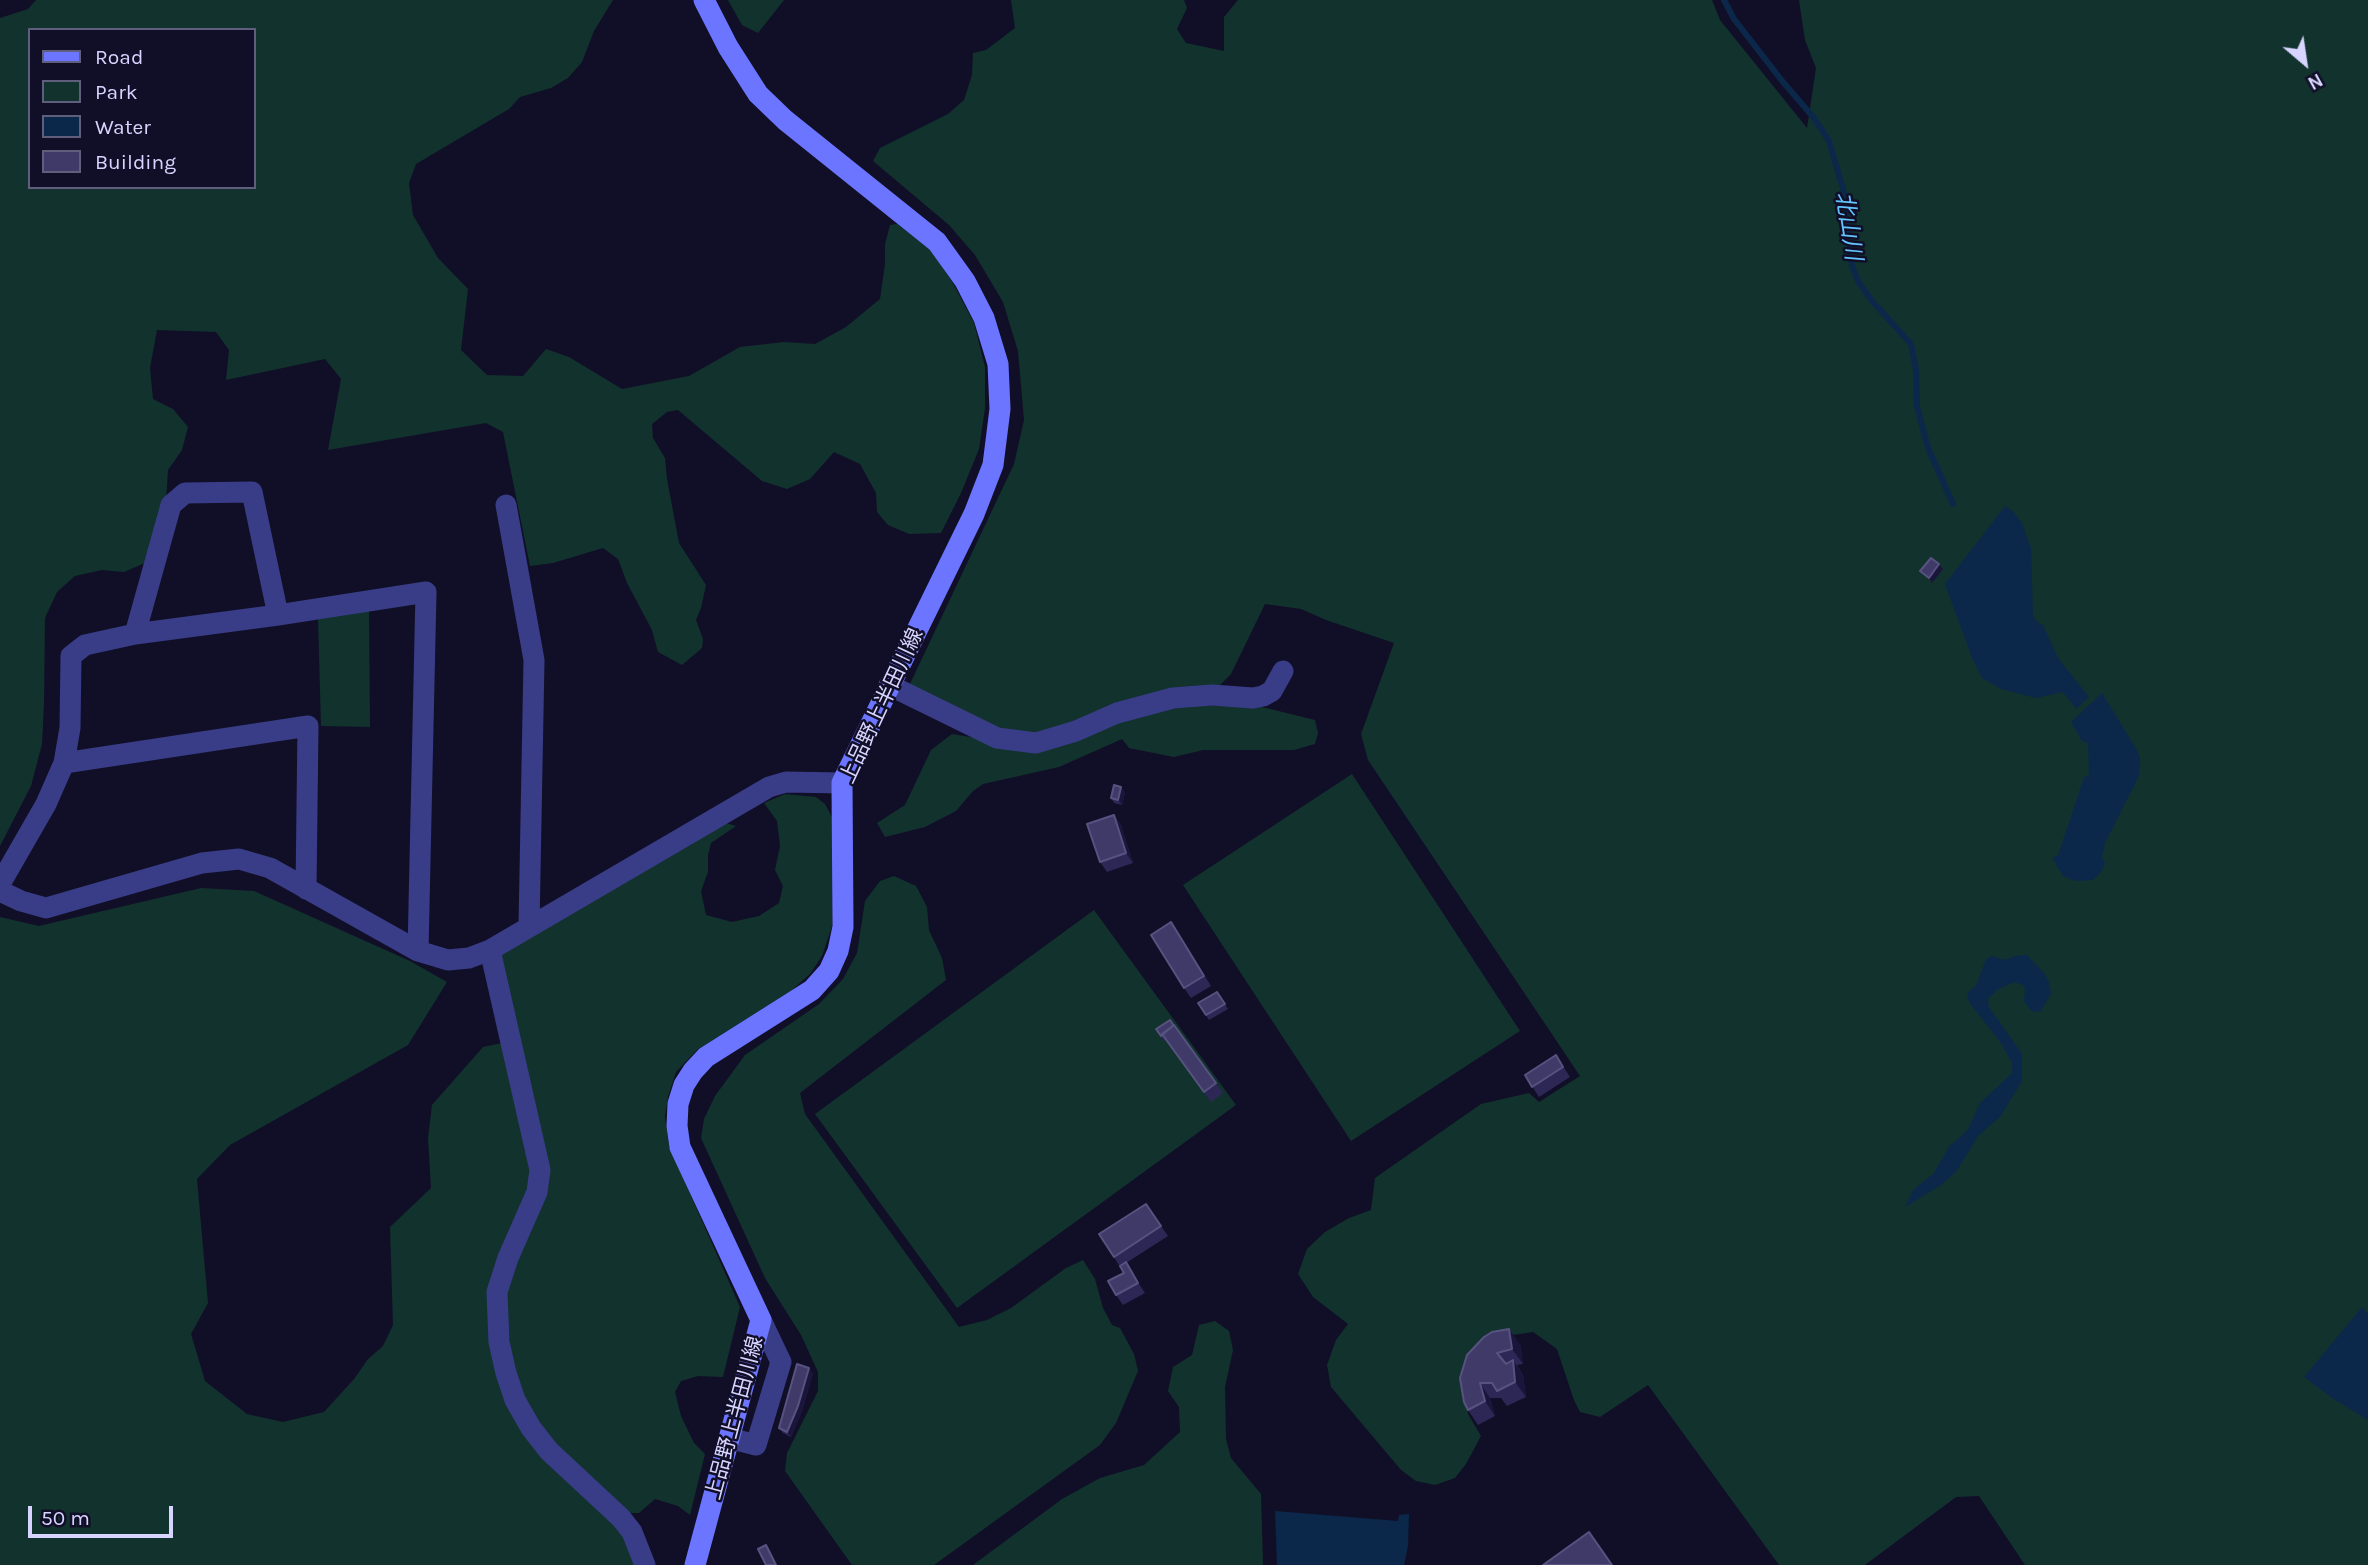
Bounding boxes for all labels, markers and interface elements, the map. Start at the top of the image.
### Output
legend [28,28,256,189]
north arrow [2270,28,2340,98]
text: Road [95,45,143,69]
text: N [2304,68,2326,94]
text: Park [95,80,138,104]
text: Water [95,115,151,139]
text: Building [95,150,176,174]
water label: 北山川 [1829,190,1867,262]
street label: 上品野上半田川線 [835,625,929,787]
street label: 上品野上半田川線 [701,1334,769,1502]
scale bar [32,1492,177,1536]
text: 50 m [41,1506,90,1530]

